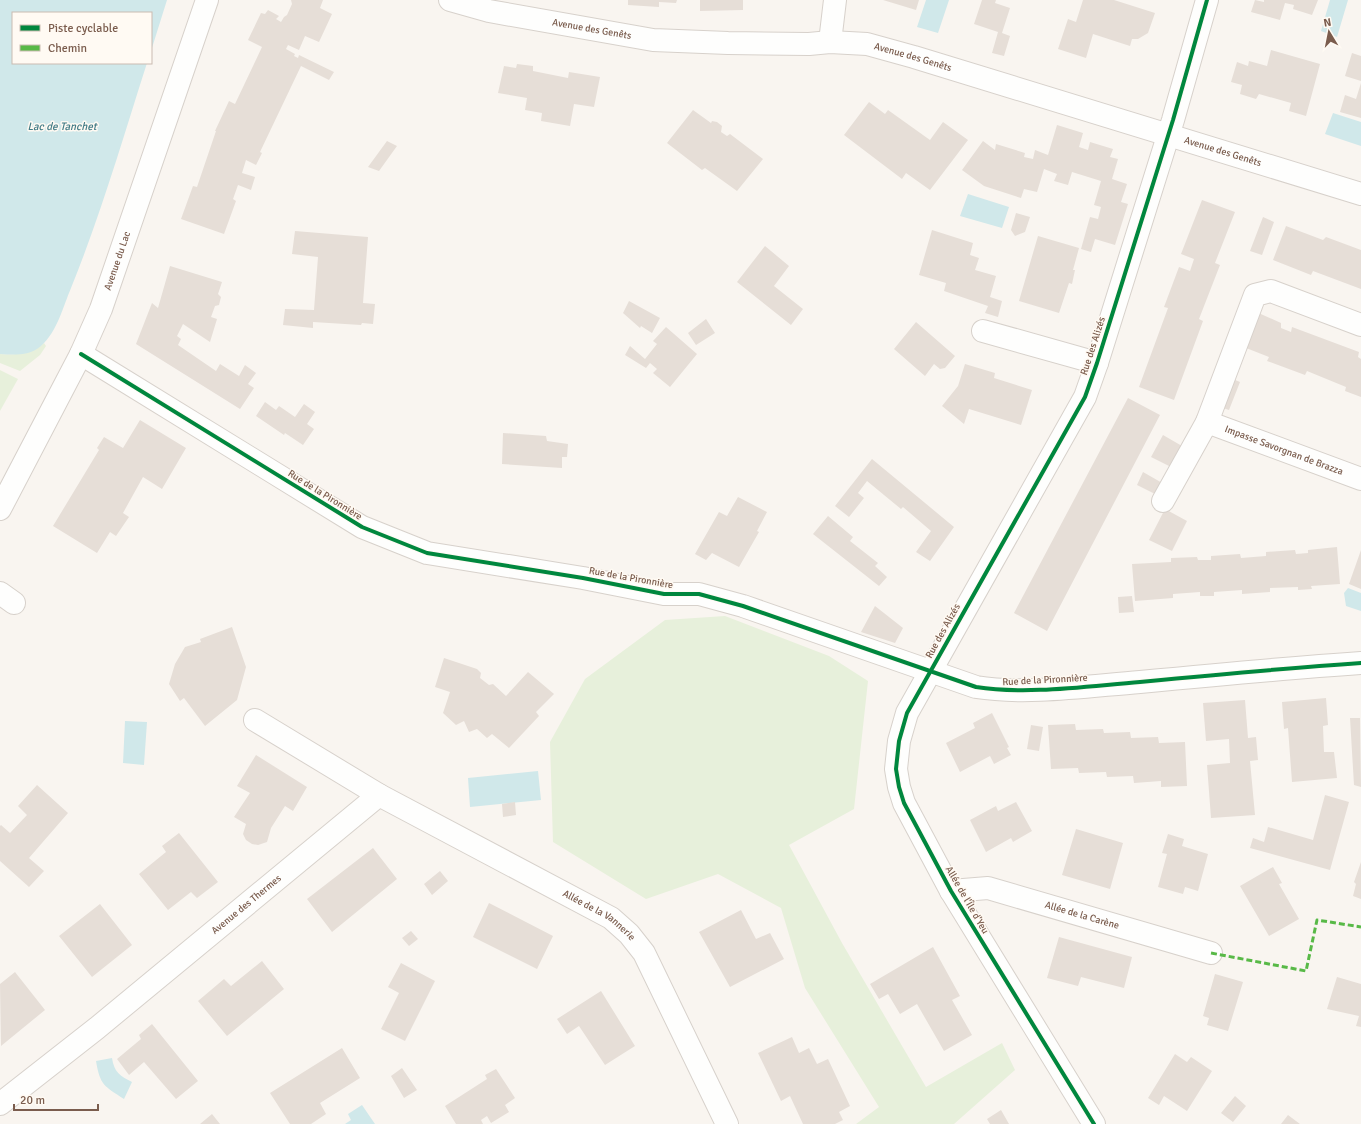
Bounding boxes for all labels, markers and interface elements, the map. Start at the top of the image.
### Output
legend [12,12,152,64]
north arrow [1309,12,1349,52]
street label: Avenue des Genêts [551,16,633,42]
text: N [1322,16,1332,30]
text: Piste cyclable [48,21,118,36]
street label: Avenue des Genêts [873,40,954,74]
text: Chemin [48,41,87,56]
water label: Lac de Tanchet [27,120,98,133]
street label: Avenue des Genêts [1183,134,1264,169]
street label: Avenue du Lac [102,230,133,292]
street label: Rue des Alizés [1078,315,1108,377]
street label: Impasse Savorgnan de Brazza [1223,423,1345,478]
street label: Rue de la Pironnière [286,467,364,523]
street label: Rue de la Pironnière [588,565,674,591]
street label: Rue des Alizés [923,601,963,660]
street label: Rue de la Pironnière [1002,672,1088,688]
street label: Allée de l'Île d'Yeu [943,864,991,936]
street label: Avenue des Thermes [209,872,284,937]
street label: Allée de la Vannerie [561,887,638,943]
street label: Allée de la Carène [1043,899,1120,932]
scale bar [14,1086,98,1112]
text: 20 m [20,1093,45,1108]

